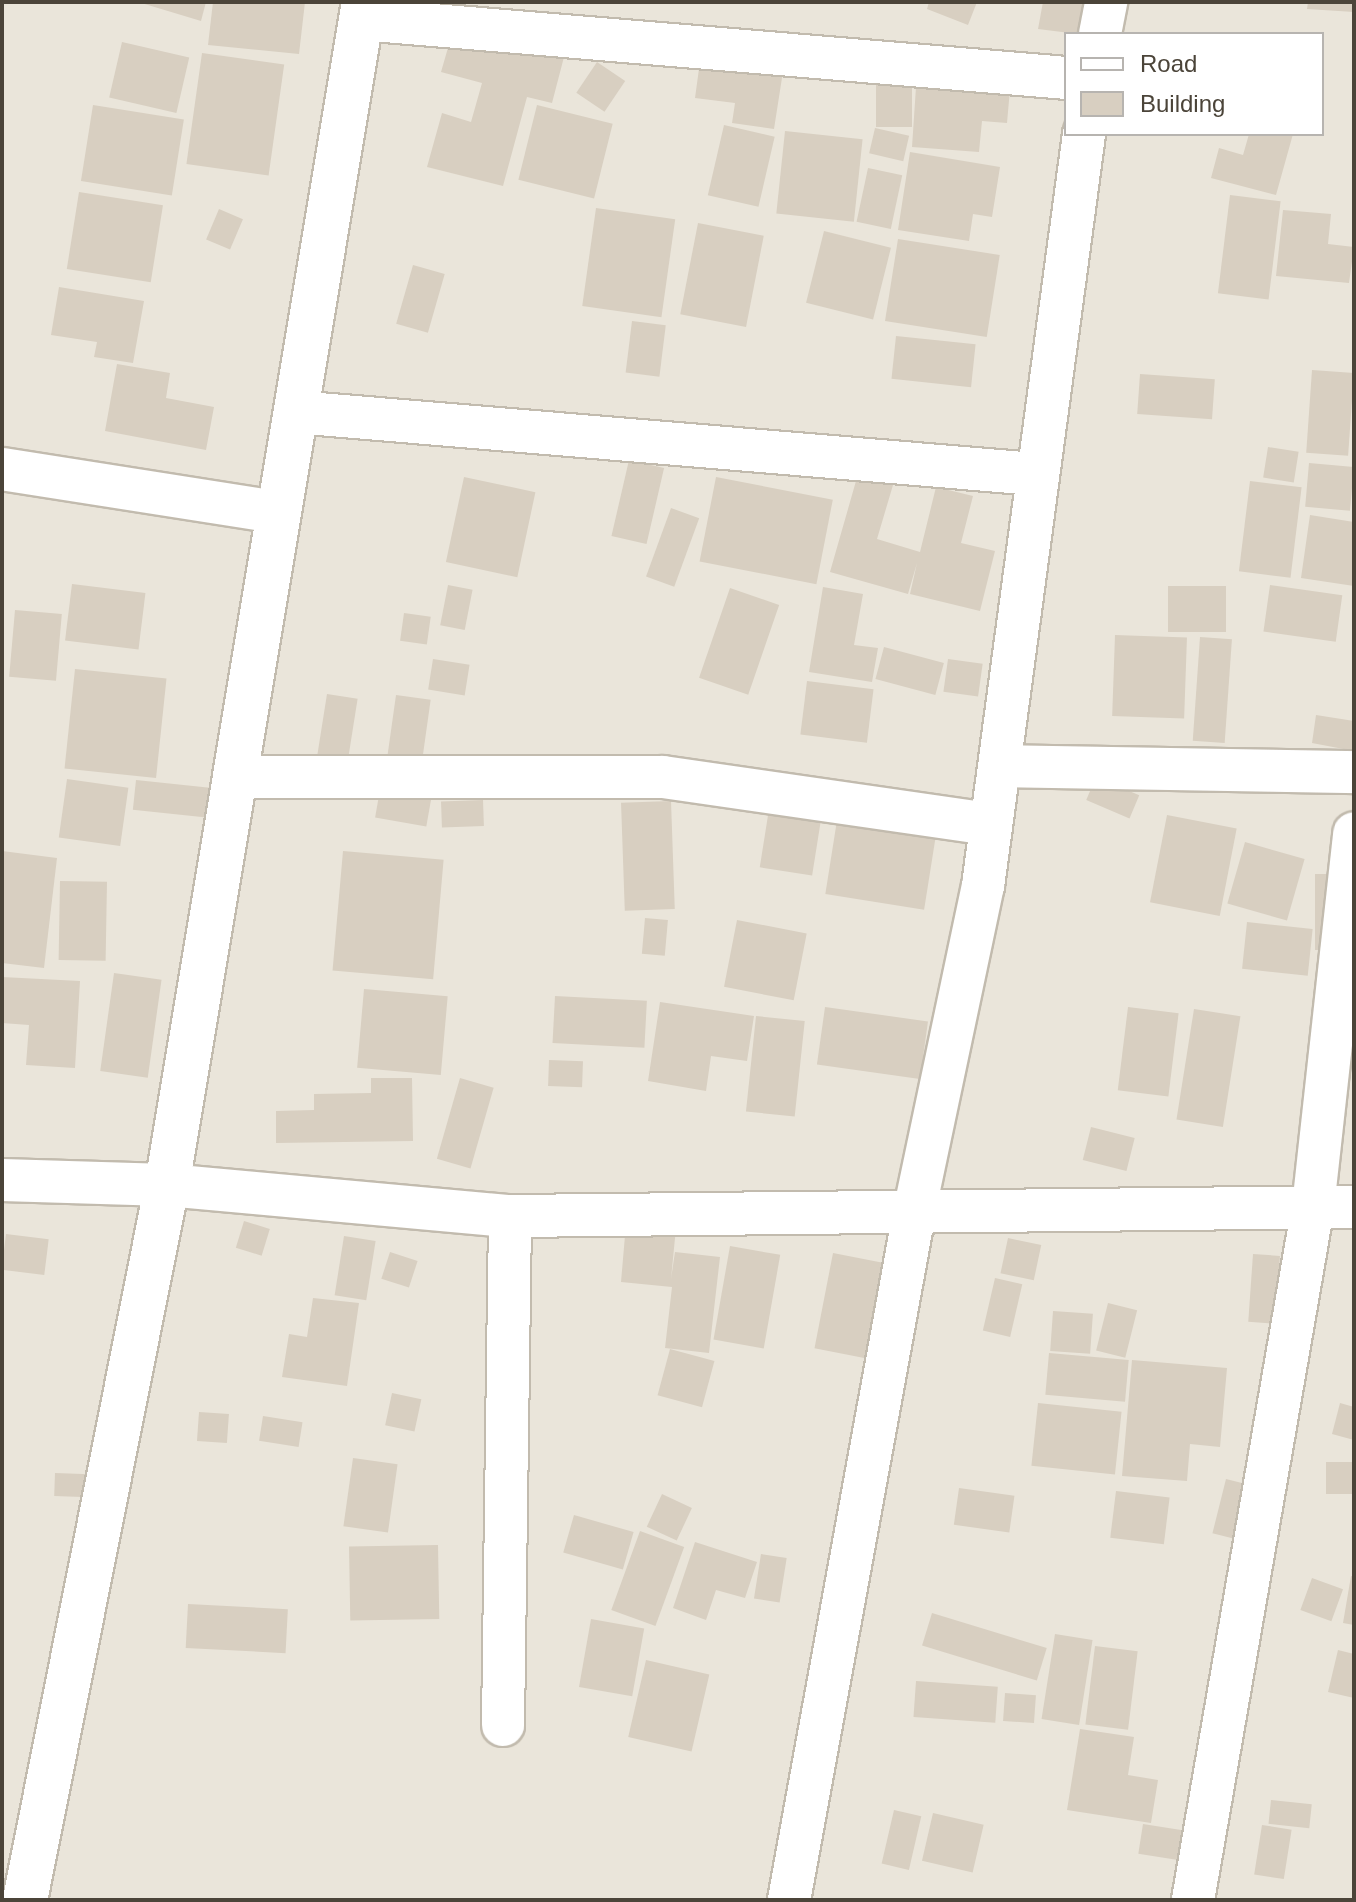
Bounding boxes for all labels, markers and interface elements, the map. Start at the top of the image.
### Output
legend [1064,32,1324,136]
text: Road [1140,50,1197,77]
text: Building [1140,90,1225,117]

